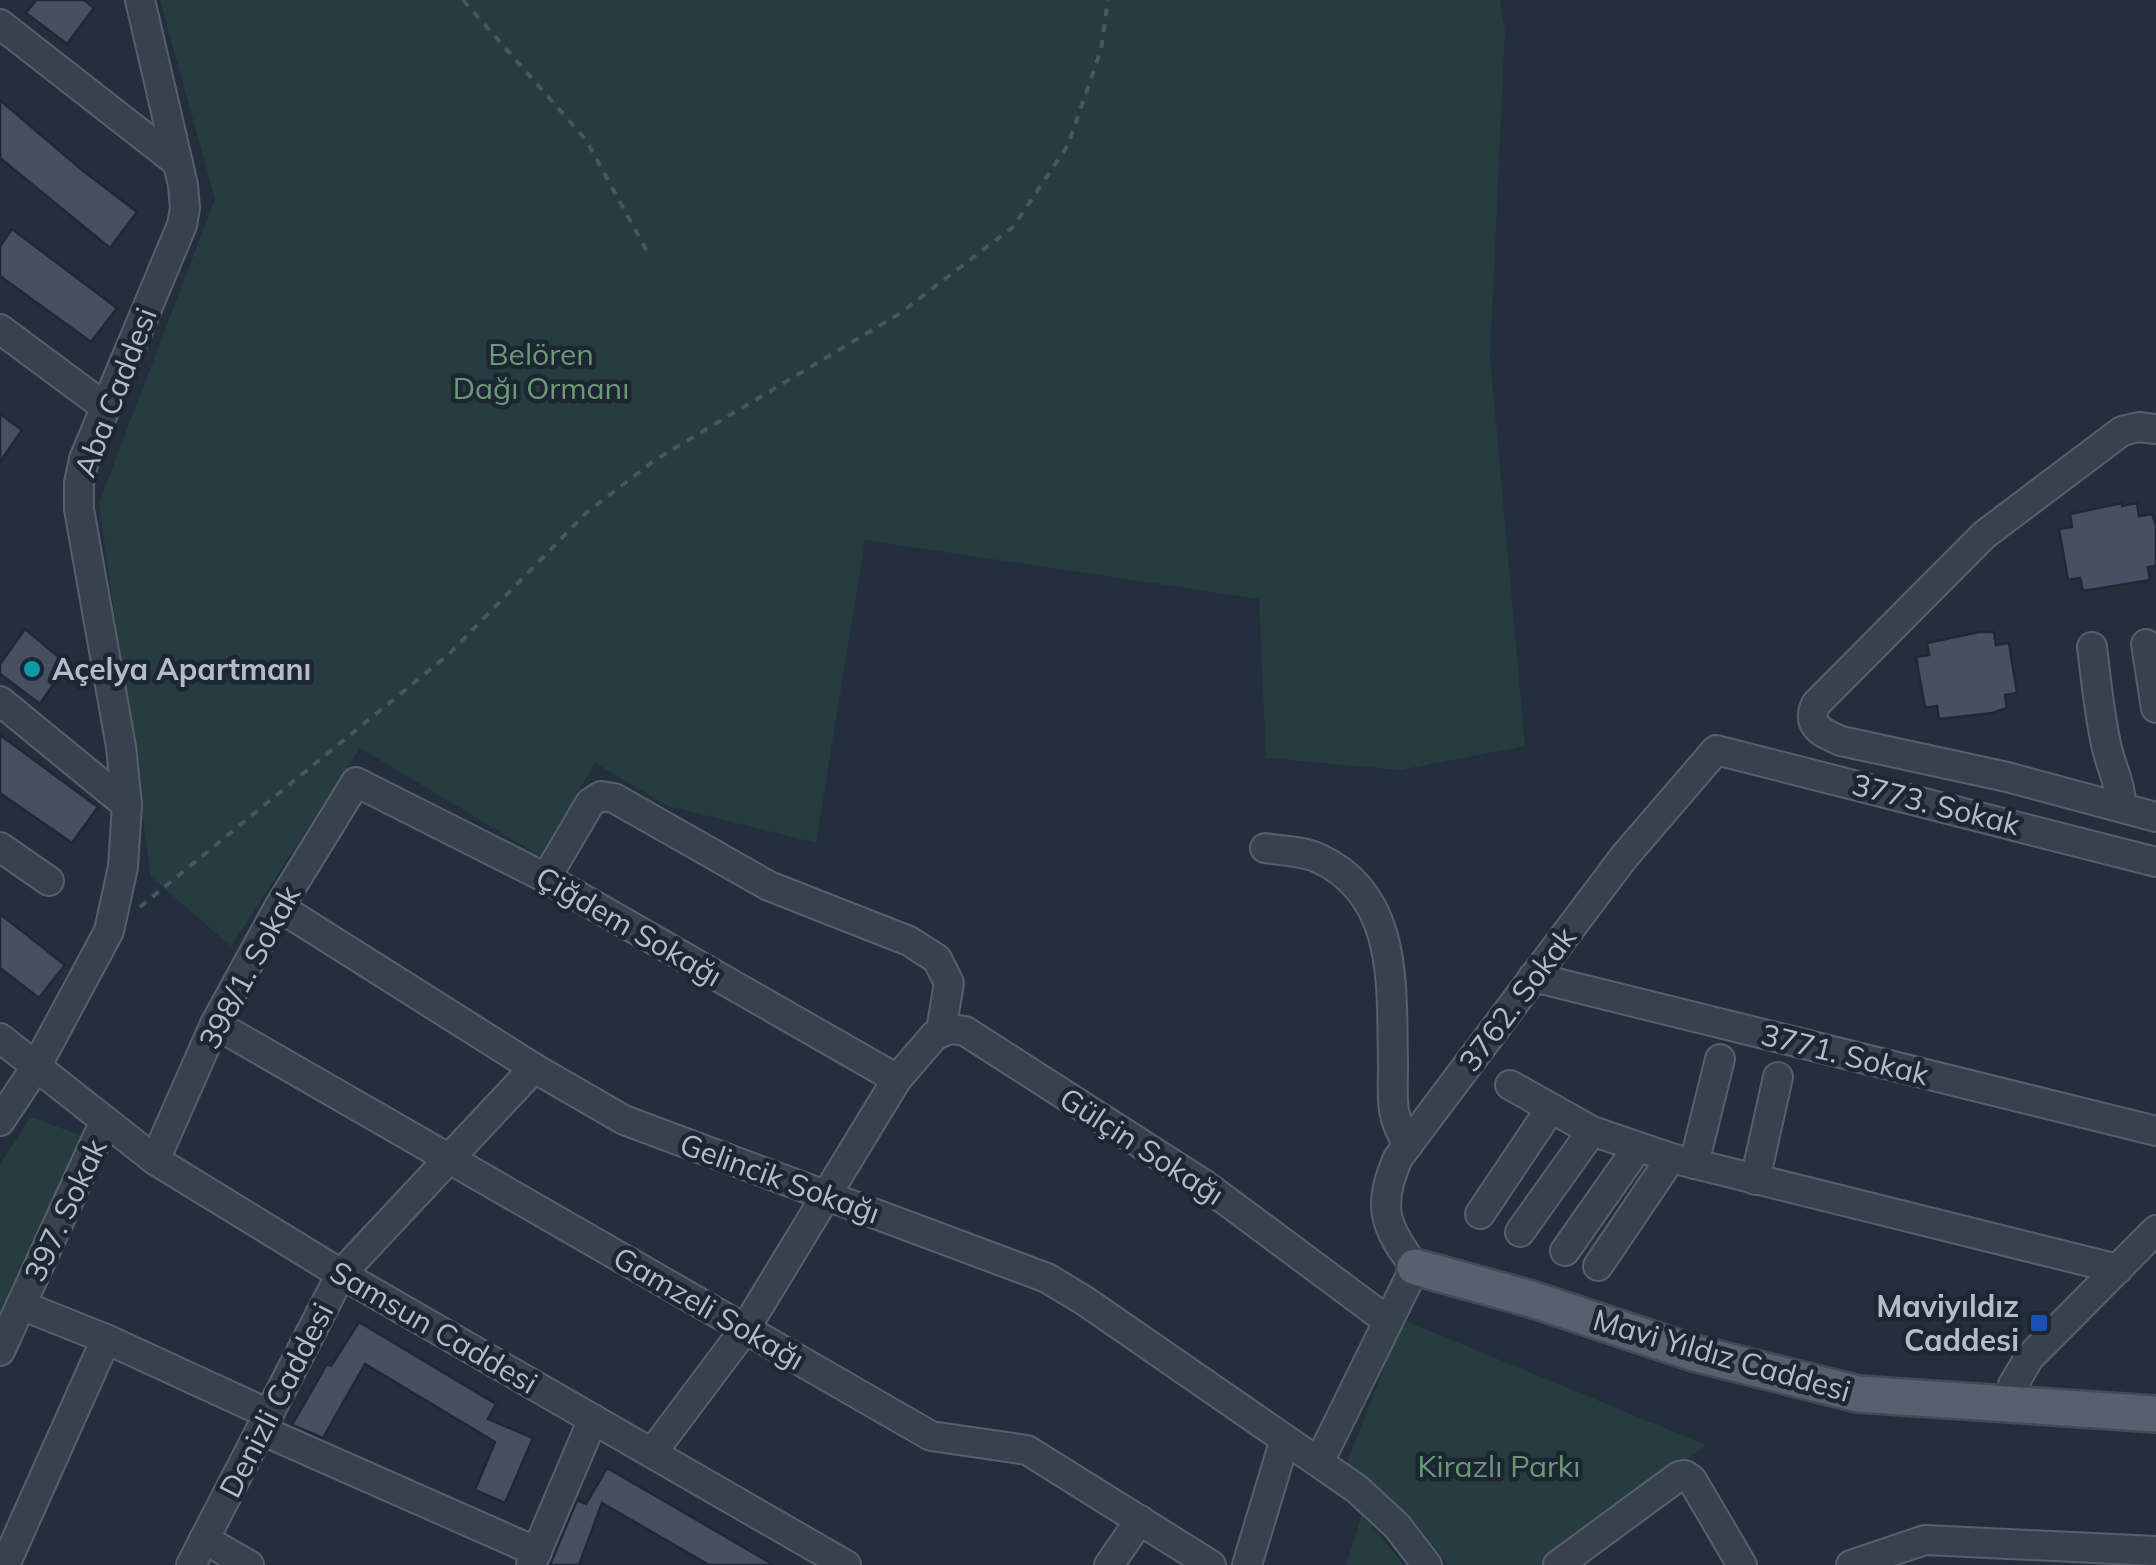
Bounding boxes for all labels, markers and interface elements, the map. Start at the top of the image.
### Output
street label: Aba Caddesi [65,302,165,482]
park label: Belören Dağı Ormanı [453,335,629,407]
place label: Açelya Apartmanı [52,650,311,688]
marker: Açelya Apartmanı [21,658,43,680]
street label: 3773. Sokak [1848,765,2024,843]
street label: Çiğdem Sokağı [529,857,729,995]
street label: 398/1. Sokak [190,878,308,1055]
street label: 3762. Sokak [1450,919,1584,1079]
street label: 3771. Sokak [1757,1015,1933,1093]
street label: Gülçin Sokağı [1053,1079,1231,1213]
street label: Gelincik Sokağı [675,1124,885,1232]
street label: 397. Sokak [15,1132,115,1287]
street label: Gamzeli Sokağı [607,1238,811,1378]
street label: Samsun Caddesi [324,1252,544,1402]
place label: Maviyıldız Caddesi [1876,1287,2019,1359]
street label: Denizli Caddesi [211,1296,341,1504]
street label: Mavi Yıldız Caddesi [1589,1300,1855,1410]
marker: Maviyıldız Caddesi [2028,1312,2050,1334]
park label: Kirazlı Parkı [1418,1447,1580,1485]

